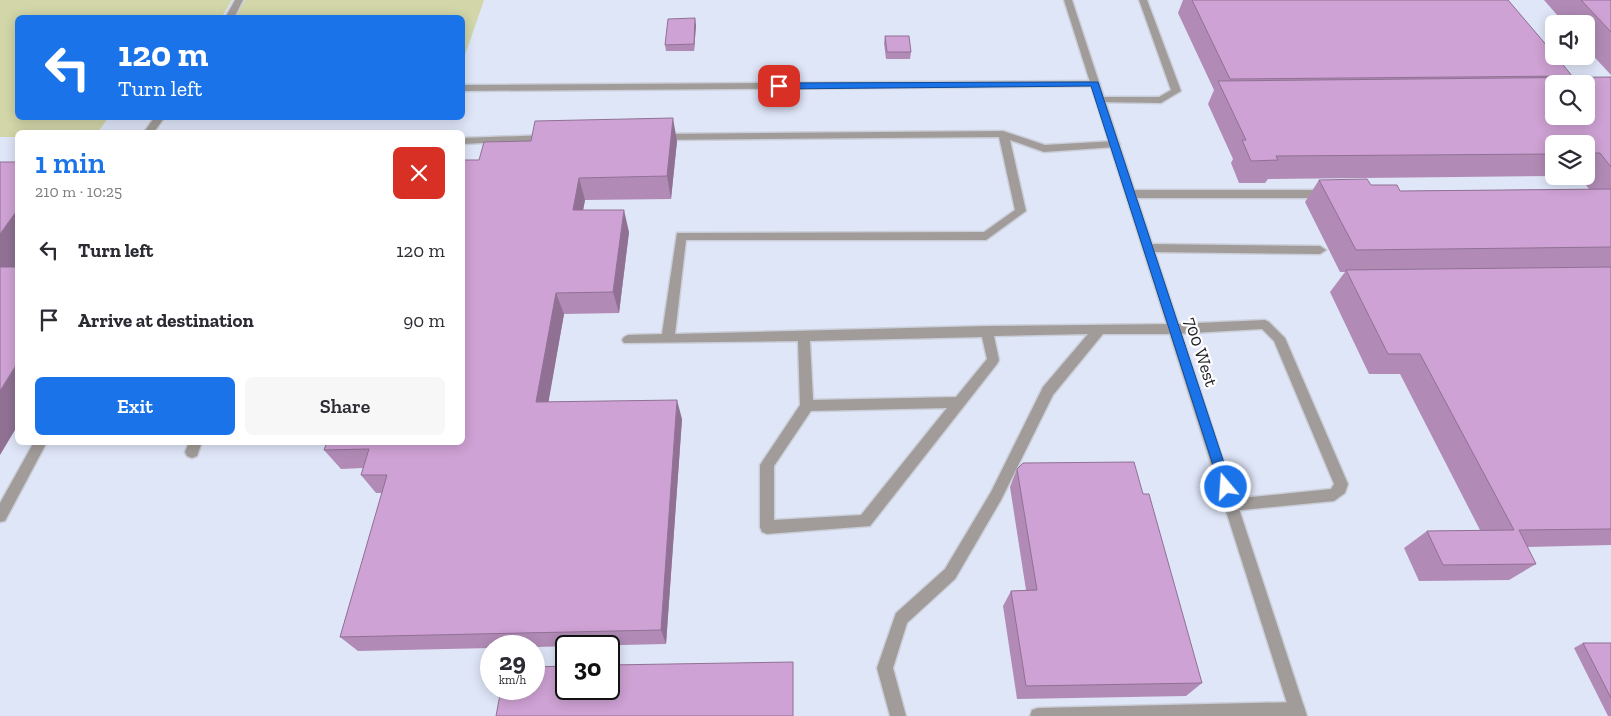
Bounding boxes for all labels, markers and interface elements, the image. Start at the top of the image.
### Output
map controls [1545,15,1595,185]
button: sound [1545,15,1595,65]
text: 120 m [118,33,208,75]
icon: left [35,35,100,100]
pin [758,65,800,107]
icon: arrive [765,72,793,100]
text: Turn left [118,75,202,102]
button: search [1545,75,1595,125]
button: layers [1545,135,1595,185]
text: 1 min [35,145,105,181]
button: close [393,147,445,199]
text: 210 m · 10:25 [35,182,122,201]
icon: left [35,236,63,264]
text: Turn left [78,239,153,262]
text: 120 m [396,239,445,262]
icon: arrive [35,306,63,334]
text: Arrive at destination [78,309,254,332]
text: 90 m [403,309,445,332]
street label: 700 West [1179,314,1223,390]
button: Exit [35,377,235,435]
button: Share [245,377,445,435]
position arrow [1199,460,1251,512]
speed limit sign: 30 [555,635,620,700]
text: 29 [499,646,526,676]
text: km/h [499,673,526,687]

